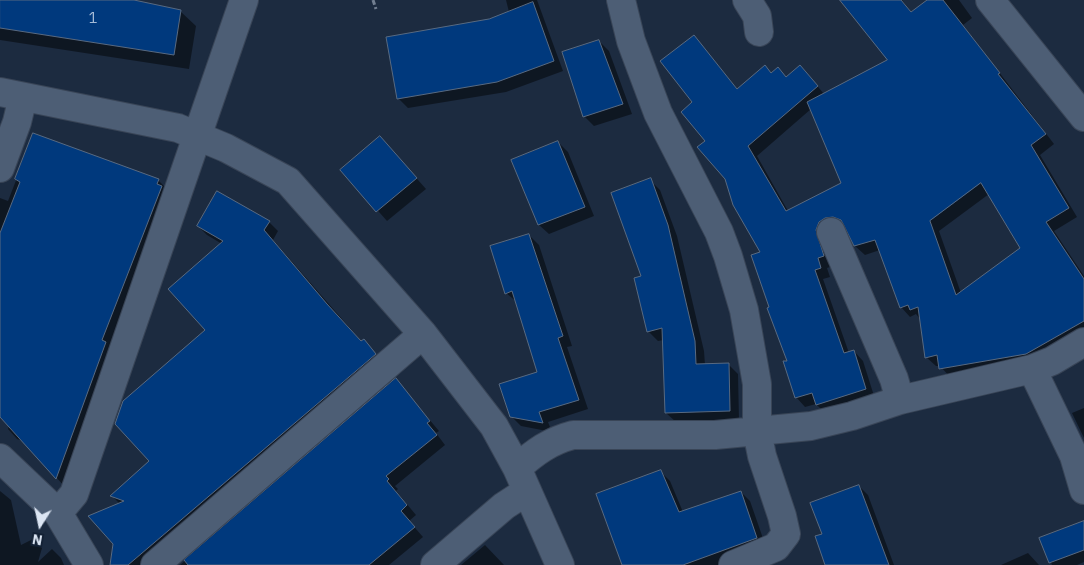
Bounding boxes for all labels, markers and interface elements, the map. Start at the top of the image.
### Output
house number: 1 [89,10,97,28]
north arrow [15,500,65,550]
text: N [31,530,44,550]

